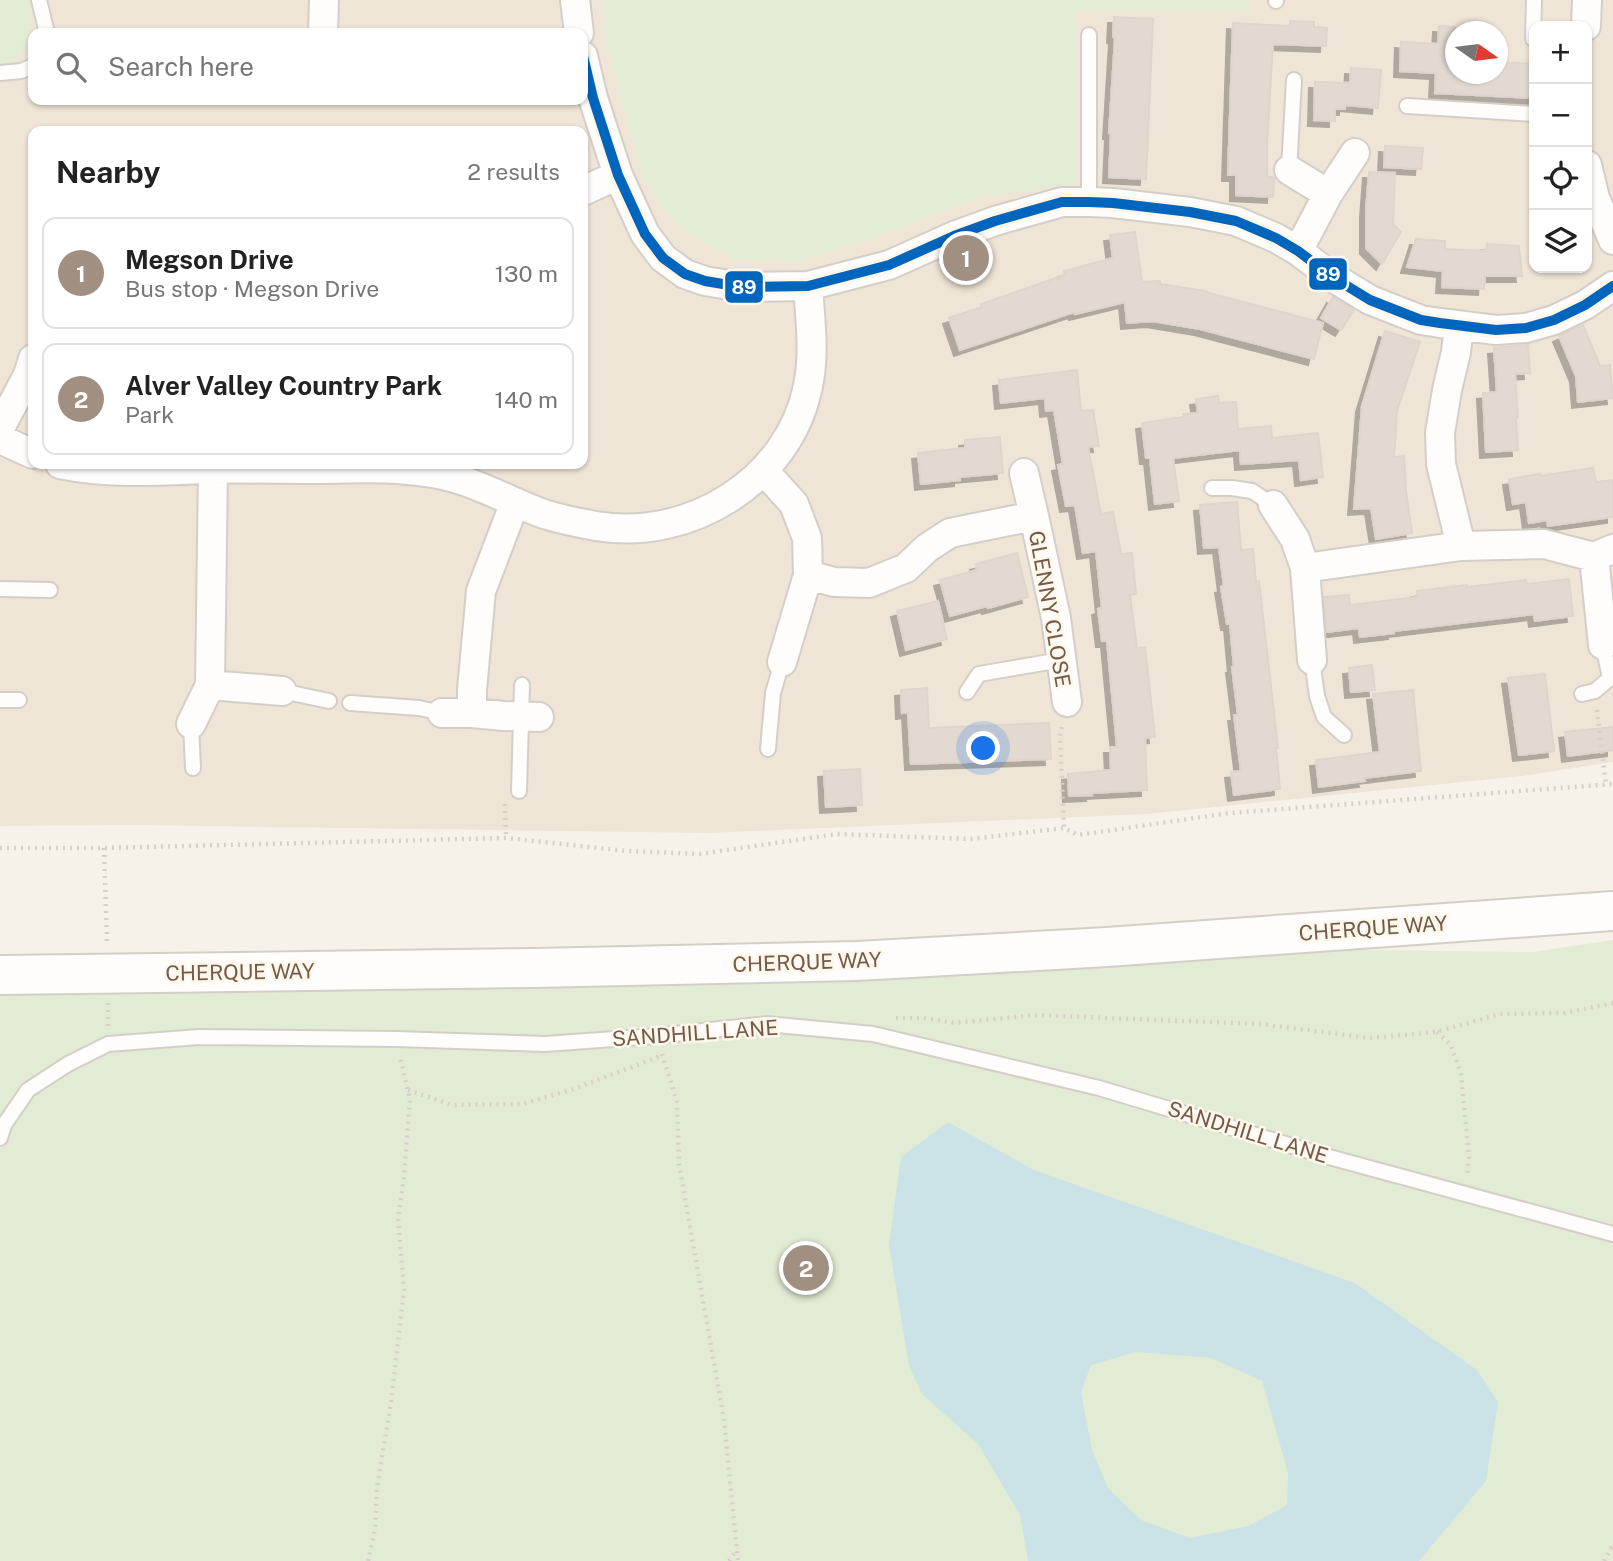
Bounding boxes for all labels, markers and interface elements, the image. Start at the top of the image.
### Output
north arrow [1445,21,1508,84]
map controls [1529,21,1592,273]
button: + [1529,21,1592,84]
search box [28,28,588,105]
icon: search [52,48,90,86]
text: Search here [108,51,254,82]
button: − [1529,84,1592,147]
button: locate [1529,147,1592,210]
text: Nearby [56,154,160,190]
text: 2 results [467,158,560,185]
button: layers [1529,210,1592,273]
pin: 1 [943,232,989,284]
text: Megson Drive [125,244,294,275]
line badge: 89 [1308,257,1348,291]
text: 1 [76,260,86,287]
text: 130 m [495,260,558,287]
text: 89 [1315,263,1341,285]
line badge: 89 [724,270,764,304]
text: Bus stop · Megson Drive [125,275,379,302]
text: 89 [731,276,757,298]
text: Alver Valley Country Park [125,370,442,401]
text: 2 [74,386,88,413]
text: 140 m [495,386,558,413]
text: Park [125,401,174,428]
street label: GLENNY CLOSE [1024,529,1076,689]
your location [966,731,1000,765]
street label: CHERQUE WAY [1298,910,1449,946]
street label: CHERQUE WAY [732,947,882,977]
street label: CHERQUE WAY [165,958,315,986]
street label: SANDHILL LANE [611,1015,779,1051]
street label: SANDHILL LANE [1165,1096,1331,1168]
pin: 2 [783,1242,829,1294]

